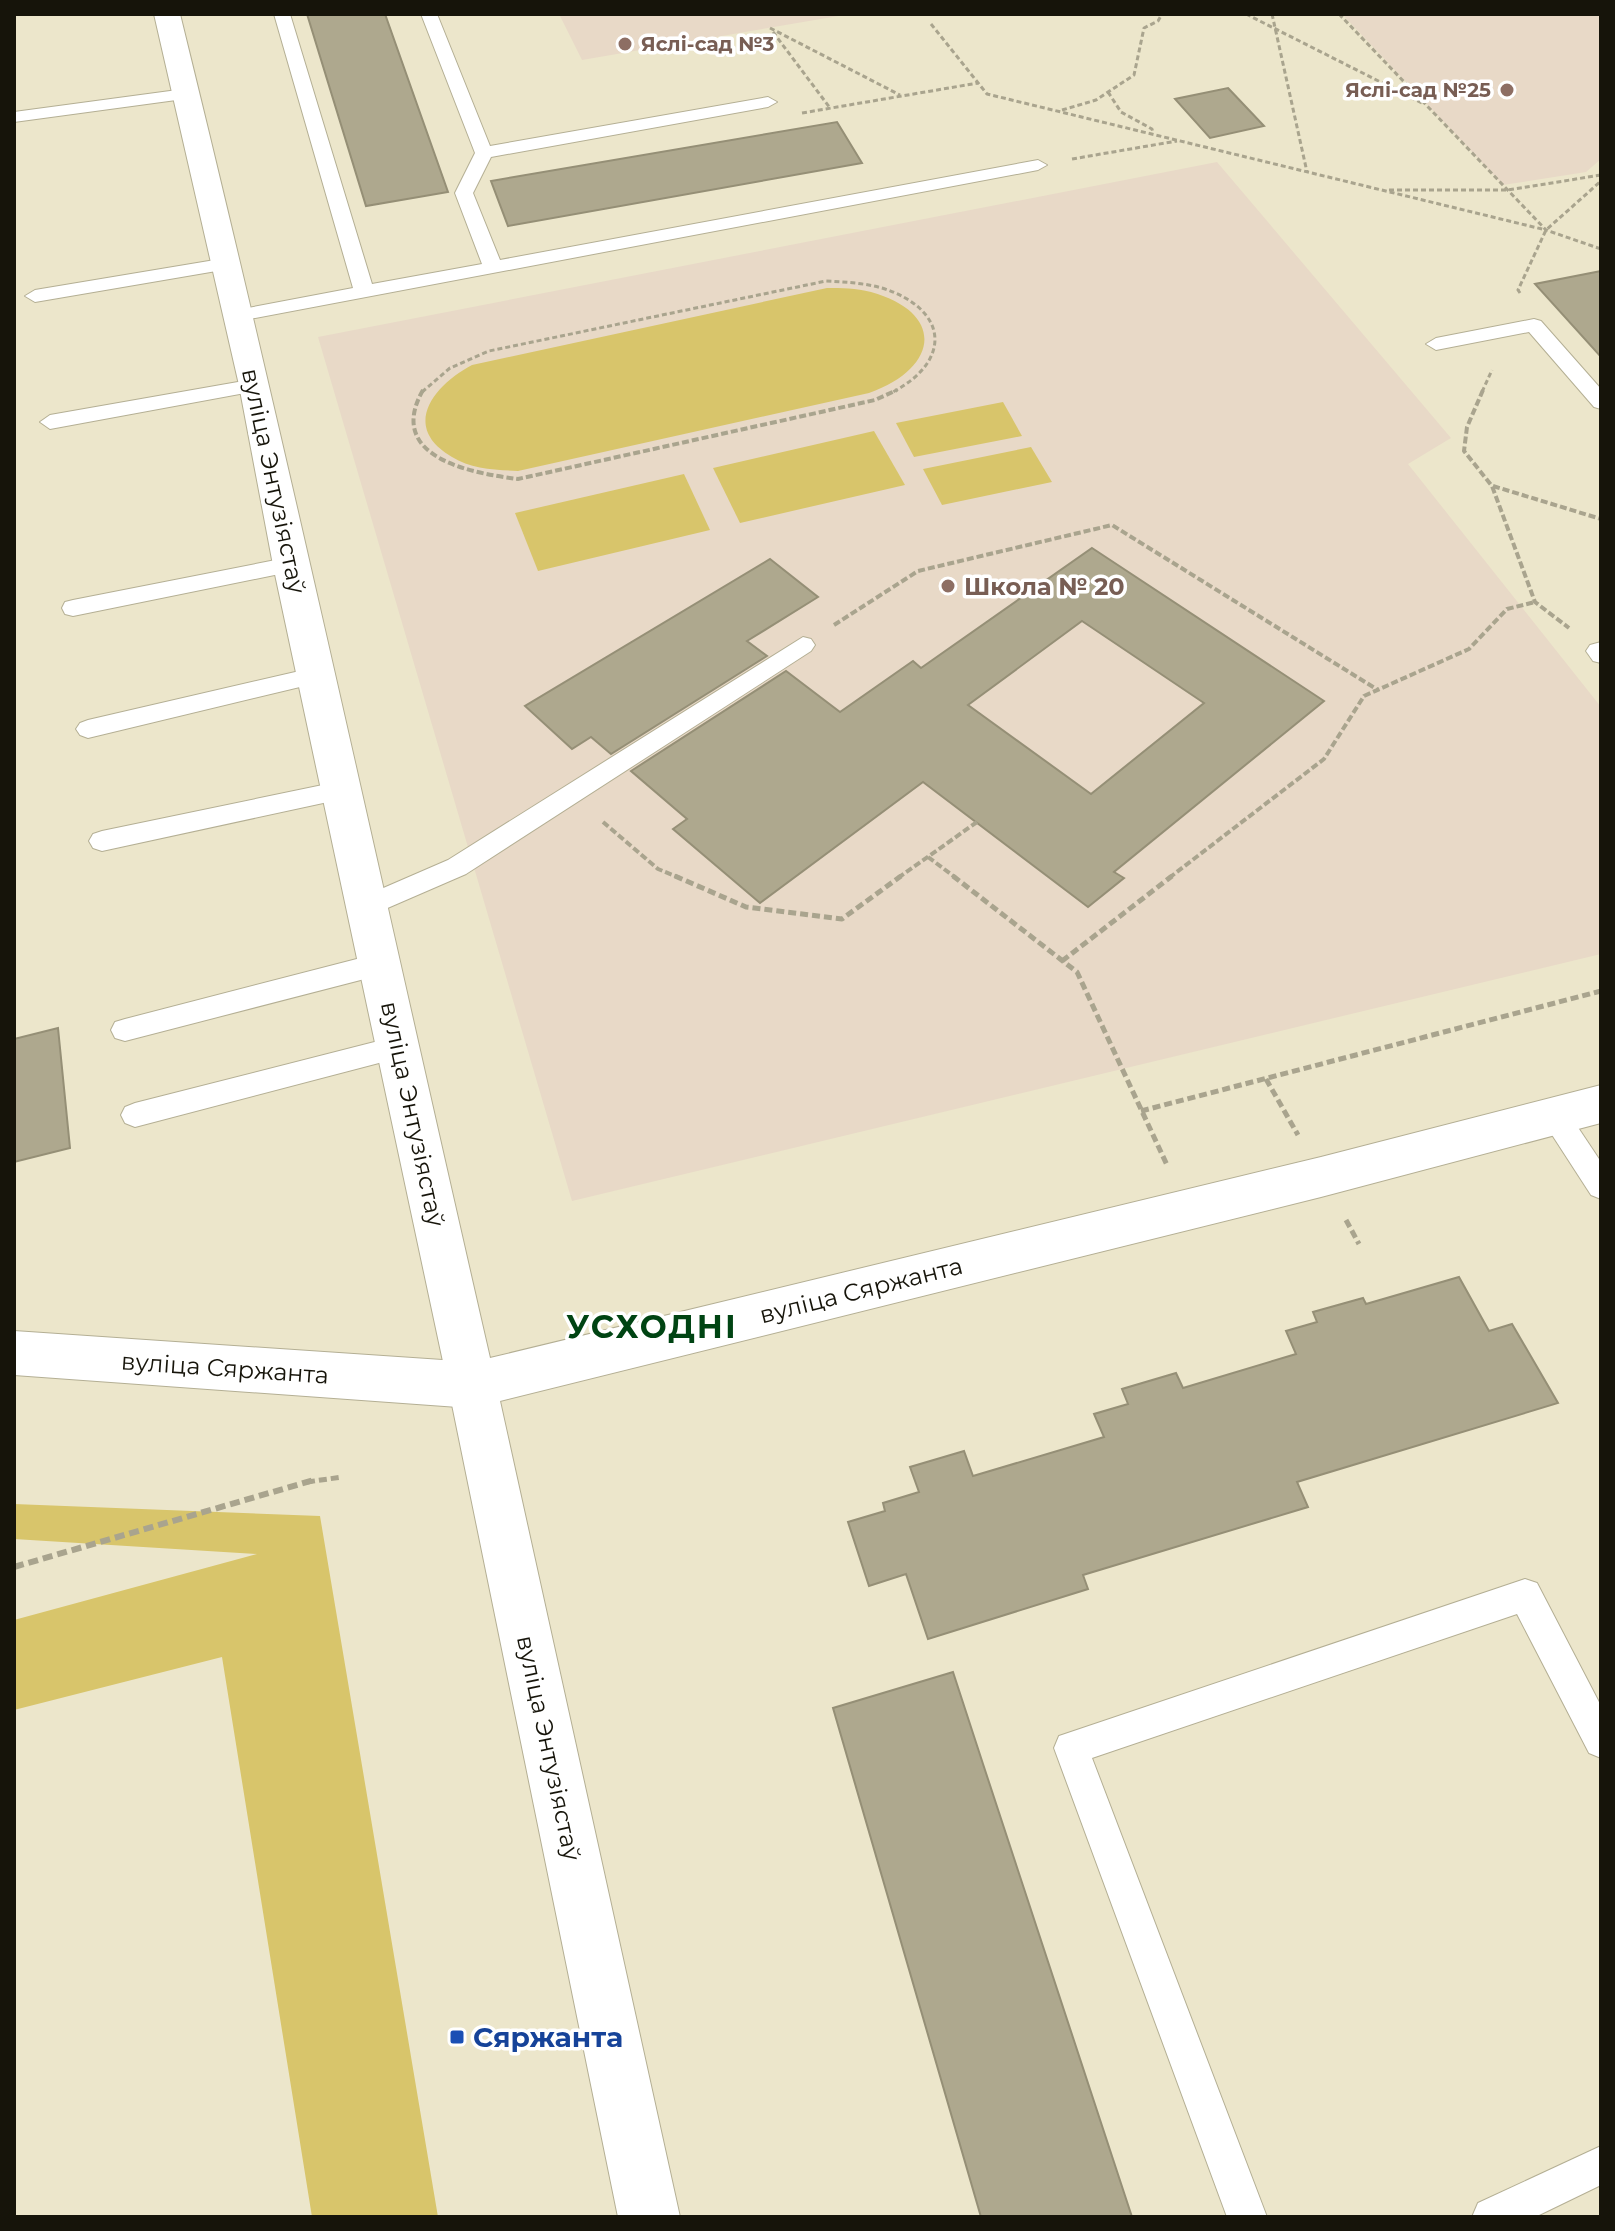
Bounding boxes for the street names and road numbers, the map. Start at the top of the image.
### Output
street label: вуліца Энтузіястаў [236,366,312,597]
street label: вуліца Энтузіястаў [375,999,451,1230]
street label: вуліца Сяржанта [756,1251,966,1329]
street label: вуліца Сяржанта [120,1346,330,1390]
street label: вуліца Энтузіястаў [511,1633,587,1864]

